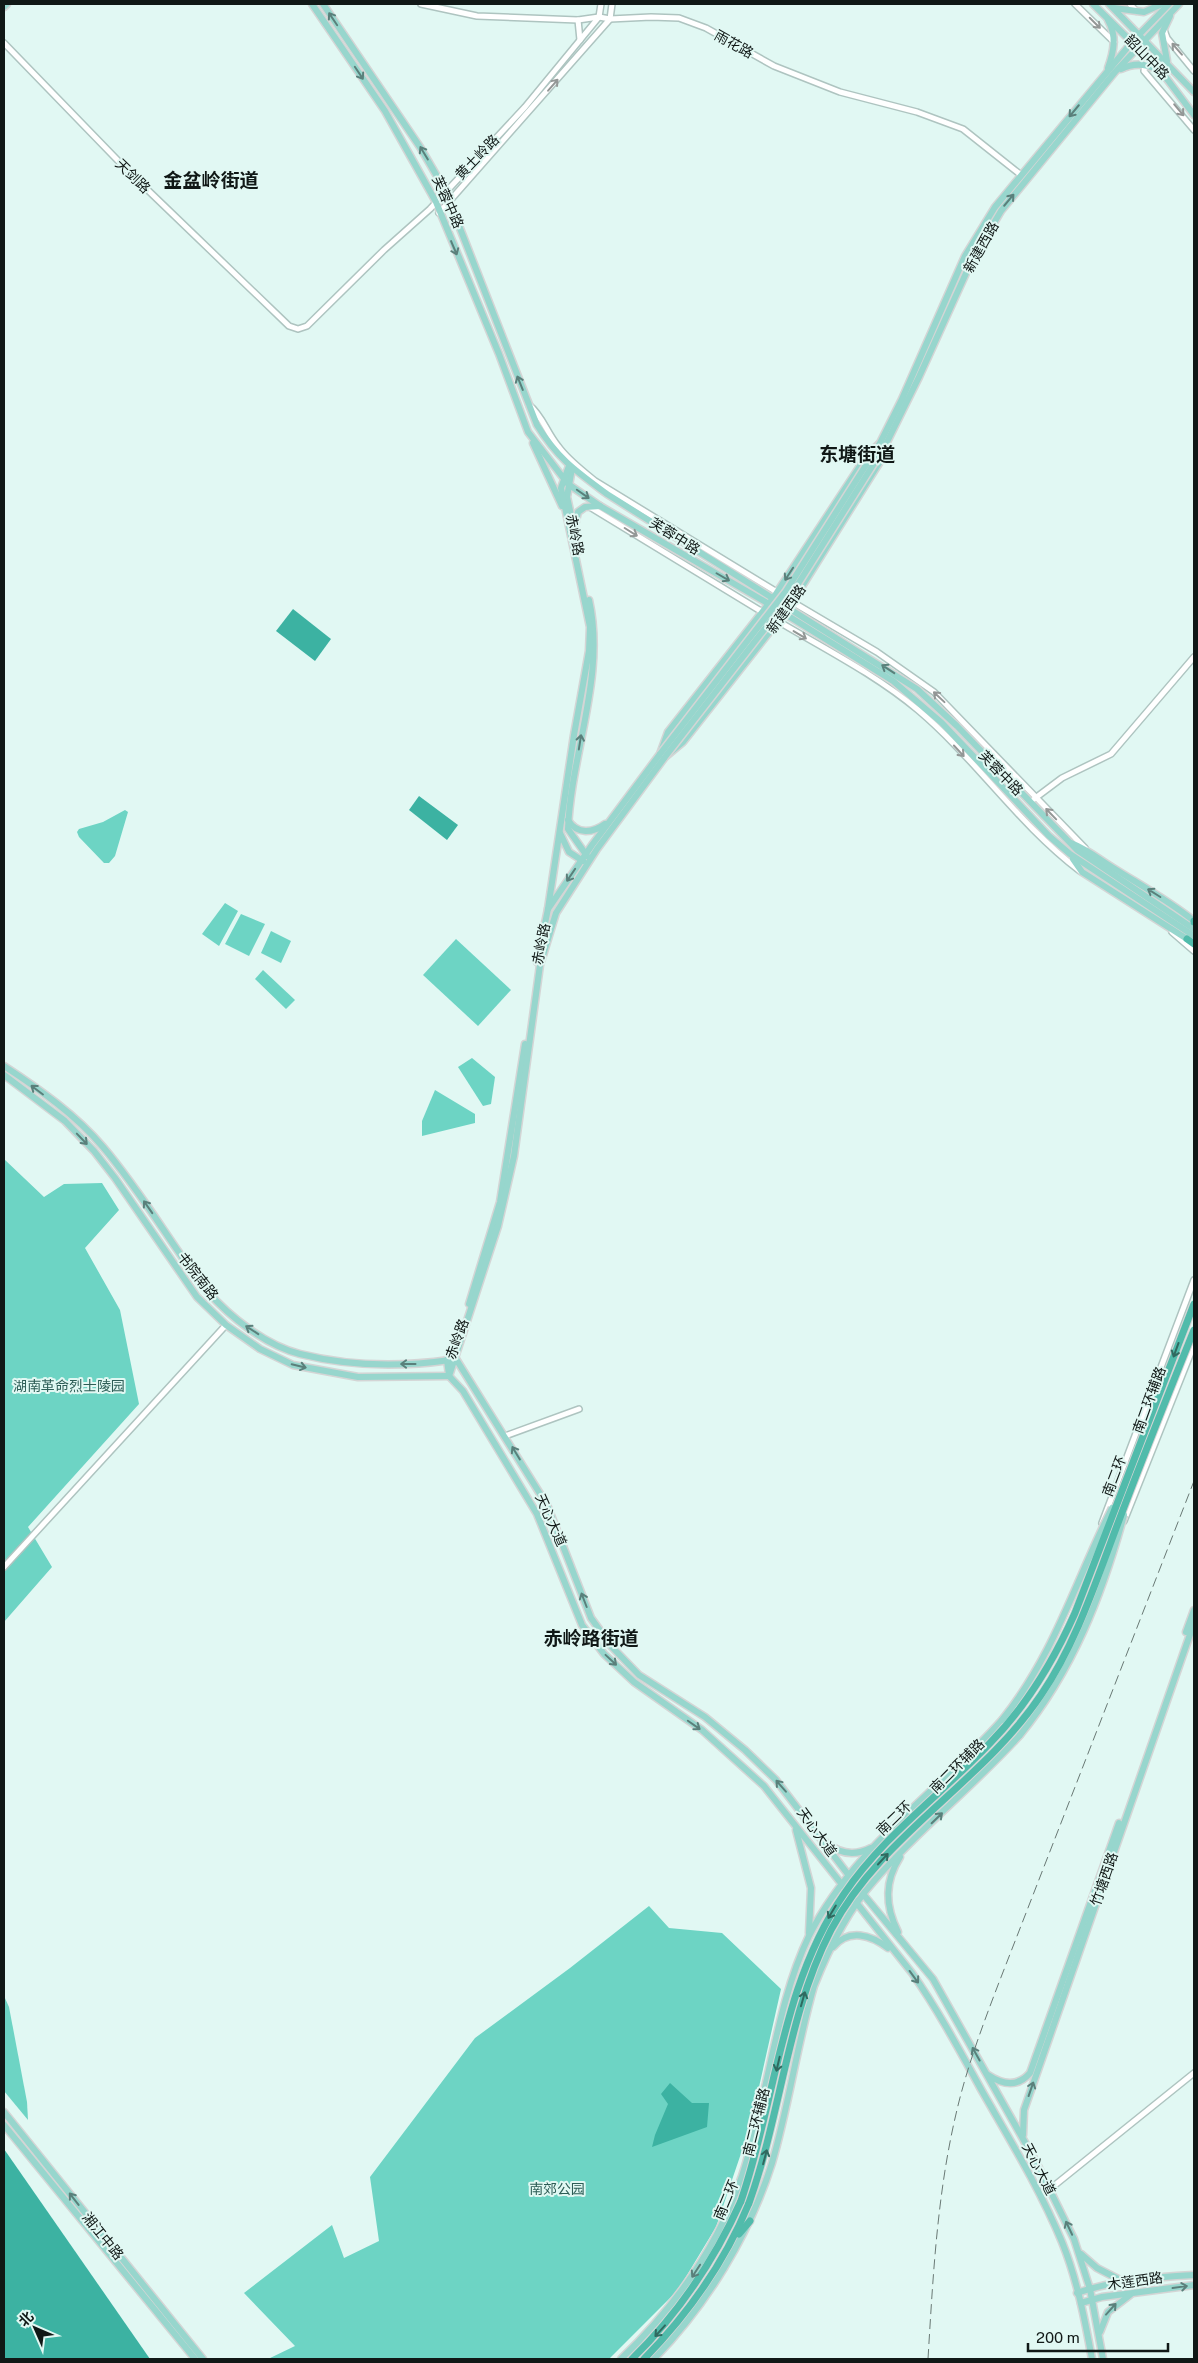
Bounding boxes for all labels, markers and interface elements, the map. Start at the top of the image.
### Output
one-way arrow [328,12,338,26]
one-way arrow [1089,17,1101,29]
street label: 雨花路 [712,27,756,61]
street label: 韶山中路 [1122,31,1172,83]
one-way arrow [1171,43,1183,56]
one-way arrow [354,66,364,80]
one-way arrow [547,78,558,91]
one-way arrow [1173,103,1184,116]
one-way arrow [1069,104,1080,117]
street label: 黄土岭路 [452,131,502,183]
one-way arrow [418,147,428,161]
street label: 天剑路 [112,156,154,196]
district label: 金盆岭街道 [163,169,259,191]
street label: 芙蓉中路 [429,173,467,231]
one-way arrow [1004,194,1015,207]
street label: 新建西路 [960,219,1002,275]
one-way arrow [449,240,459,255]
one-way arrow [514,376,523,391]
district label: 东塘街道 [819,443,895,465]
one-way arrow [576,489,590,499]
street label: 赤岭路 [563,513,587,557]
street label: 芙蓉中路 [647,514,703,558]
one-way arrow [624,528,638,538]
one-way arrow [784,567,794,581]
one-way arrow [715,573,730,583]
street label: 新建西路 [763,581,809,637]
one-way arrow [793,630,807,640]
one-way arrow [881,664,895,674]
one-way arrow [932,691,945,703]
one-way arrow [576,735,586,751]
one-way arrow [953,744,965,757]
street label: 芙蓉中路 [976,747,1026,799]
one-way arrow [1045,808,1057,820]
one-way arrow [566,868,576,882]
one-way arrow [1148,887,1162,897]
street label: 赤岭路 [529,922,553,966]
one-way arrow [31,1084,44,1095]
one-way arrow [76,1133,88,1145]
one-way arrow [143,1201,153,1215]
street label: 书院南路 [174,1249,222,1303]
street label: 赤岭路 [442,1317,472,1361]
one-way arrow [245,1325,259,1335]
one-way arrow [1171,1341,1180,1357]
one-way arrow [400,1359,416,1369]
one-way arrow [290,1362,306,1371]
street label: 南二环辅路 [1130,1364,1168,1436]
park label: 湖南革命烈士陵园 [13,1378,125,1394]
one-way arrow [510,1447,520,1461]
street label: 南二环 [1099,1454,1129,1498]
street label: 天心大道 [532,1491,570,1549]
one-way arrow [579,1593,588,1608]
district label: 赤岭路街道 [543,1627,639,1649]
one-way arrow [604,1654,617,1666]
one-way arrow [687,1720,701,1730]
street label: 南二环辅路 [927,1736,987,1796]
one-way arrow [775,1779,787,1792]
street label: 南二环 [873,1798,915,1838]
street label: 天心大道 [794,1805,840,1859]
one-way arrow [930,1812,943,1824]
street label: 竹塘西路 [1087,1850,1121,1908]
one-way arrow [877,1853,889,1866]
one-way arrow [827,1904,837,1918]
one-way arrow [909,1970,919,1984]
one-way arrow [799,1991,808,2007]
one-way arrow [971,2046,981,2061]
one-way arrow [773,2055,782,2071]
one-way arrow [1027,2082,1037,2098]
street label: 南二环辅路 [740,2086,772,2158]
street label: 天心大道 [1019,2140,1059,2198]
one-way arrow [760,2149,770,2165]
street label: 南二环 [710,2178,742,2222]
park label: 南郊公园 [529,2181,585,2197]
one-way arrow [68,2192,79,2205]
street label: 湘江中路 [79,2209,127,2263]
one-way arrow [1064,2221,1073,2236]
one-way arrow [691,2264,701,2278]
street label: 木莲西路 [1106,2269,1164,2293]
one-way arrow [1172,2282,1188,2292]
north arrow [10,2303,60,2353]
one-way arrow [1105,2303,1117,2316]
text: 北 [15,2308,36,2329]
scale bar [1028,2320,1168,2352]
one-way arrow [654,2324,666,2337]
text: 200 m [1036,2329,1080,2346]

